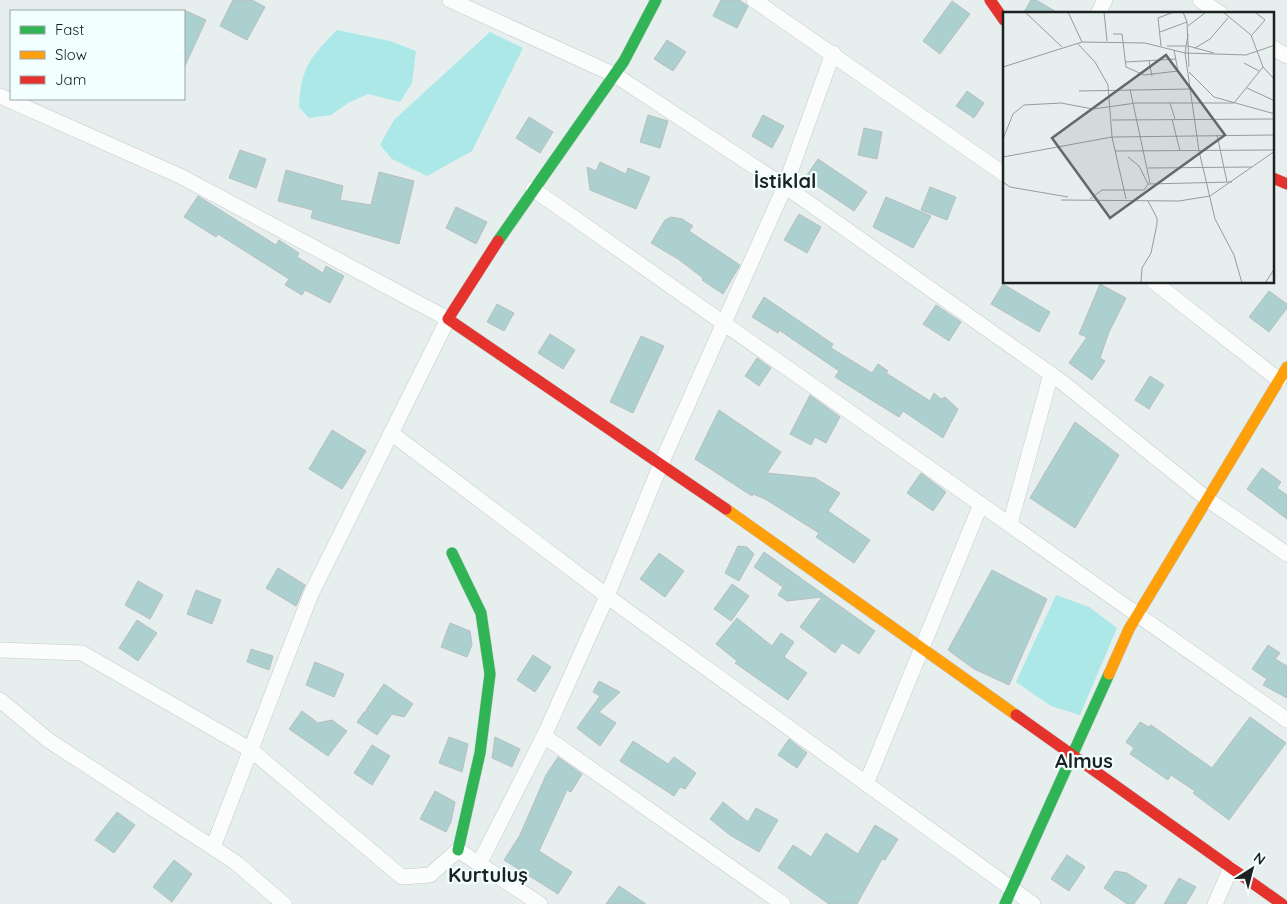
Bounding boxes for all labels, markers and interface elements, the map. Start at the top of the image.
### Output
legend [10,10,185,100]
inset map [1003,12,1274,284]
text: Fast [55,20,84,39]
text: Slow [55,45,87,64]
text: Jam [55,70,86,89]
district label: İstiklal [754,168,816,193]
district label: Almus [1055,748,1113,773]
north arrow [1227,844,1277,894]
text: N [1250,848,1269,869]
district label: Kurtuluş [448,862,528,887]

